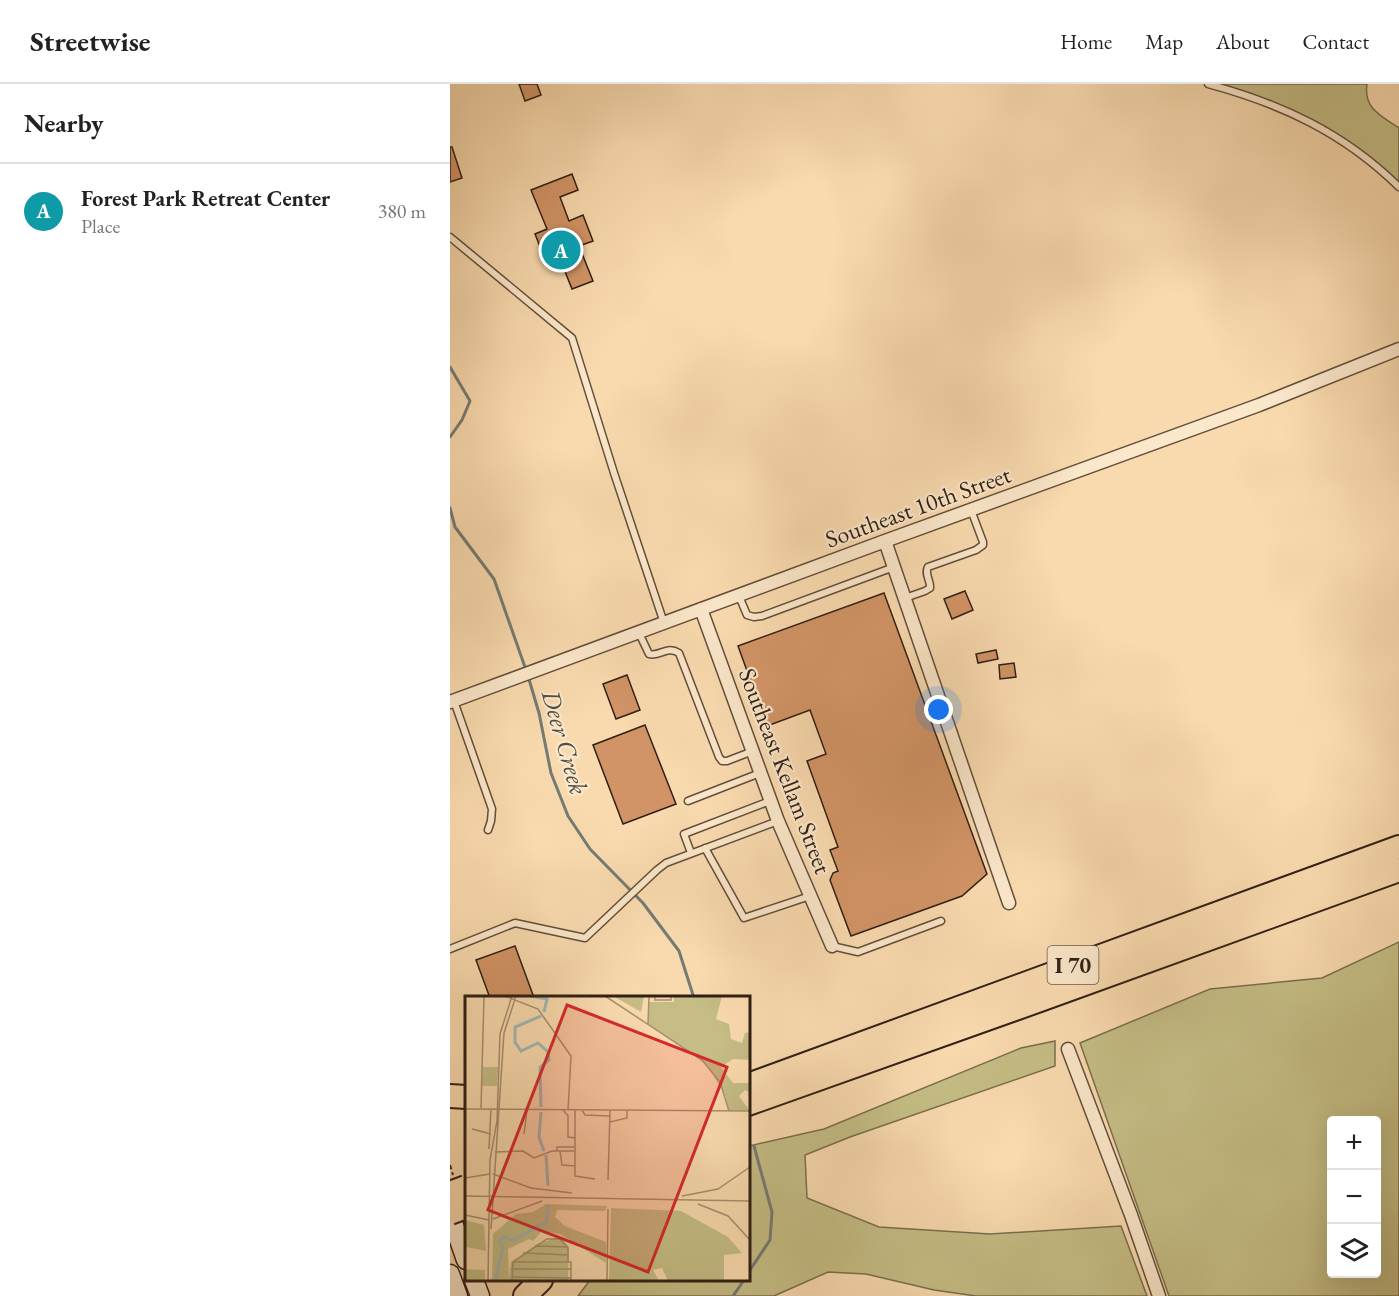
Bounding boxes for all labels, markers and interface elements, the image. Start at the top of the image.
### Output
text: Streetwise [30,23,150,59]
text: Home [1060,28,1112,55]
text: Map [1145,28,1183,55]
text: About [1216,28,1269,55]
text: Contact [1302,28,1369,55]
text: Nearby [24,106,104,140]
text: Forest Park Retreat Center [81,184,330,213]
text: A [36,198,51,224]
text: 380 m [378,198,426,224]
text: Place [81,213,120,239]
pin: A [542,228,580,272]
street label: Southeast 10th Street [821,458,1015,554]
street label: Southeast Kellam Street [732,664,839,878]
water label: Deer Creek [534,685,596,799]
your location [924,695,953,724]
road number: I 70 [1048,946,1098,984]
inset map [465,996,750,1281]
map controls [1327,1116,1381,1278]
button: + [1327,1116,1381,1170]
button: − [1327,1170,1381,1224]
button: layers [1327,1224,1381,1278]

